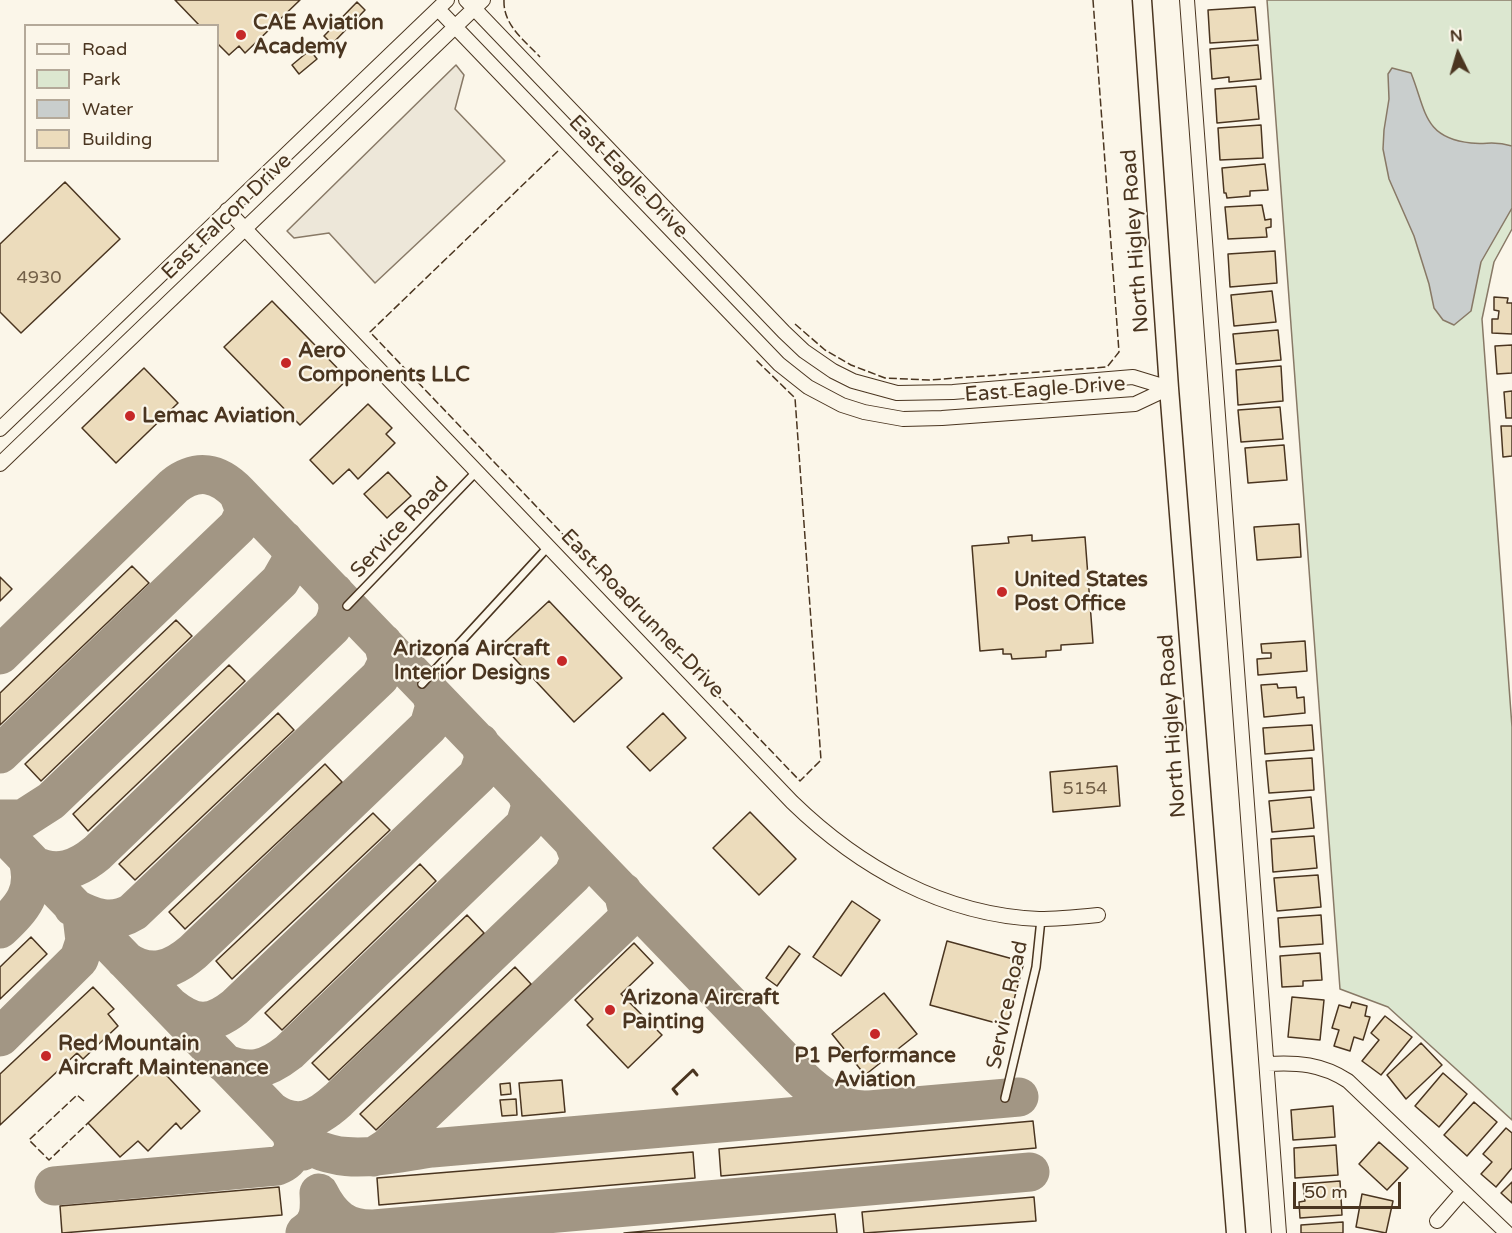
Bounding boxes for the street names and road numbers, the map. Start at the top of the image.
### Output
street label: East Eagle Drive [563,110,693,244]
street label: North Higley Road [1117,148,1155,334]
street label: East Falcon Drive [157,149,297,285]
street label: East Eagle Drive [964,372,1126,408]
street label: Service Road [346,472,454,584]
street label: East Roadrunner Drive [555,524,729,704]
street label: North Higley Road [1154,633,1192,819]
street label: Service Road [982,939,1034,1071]

